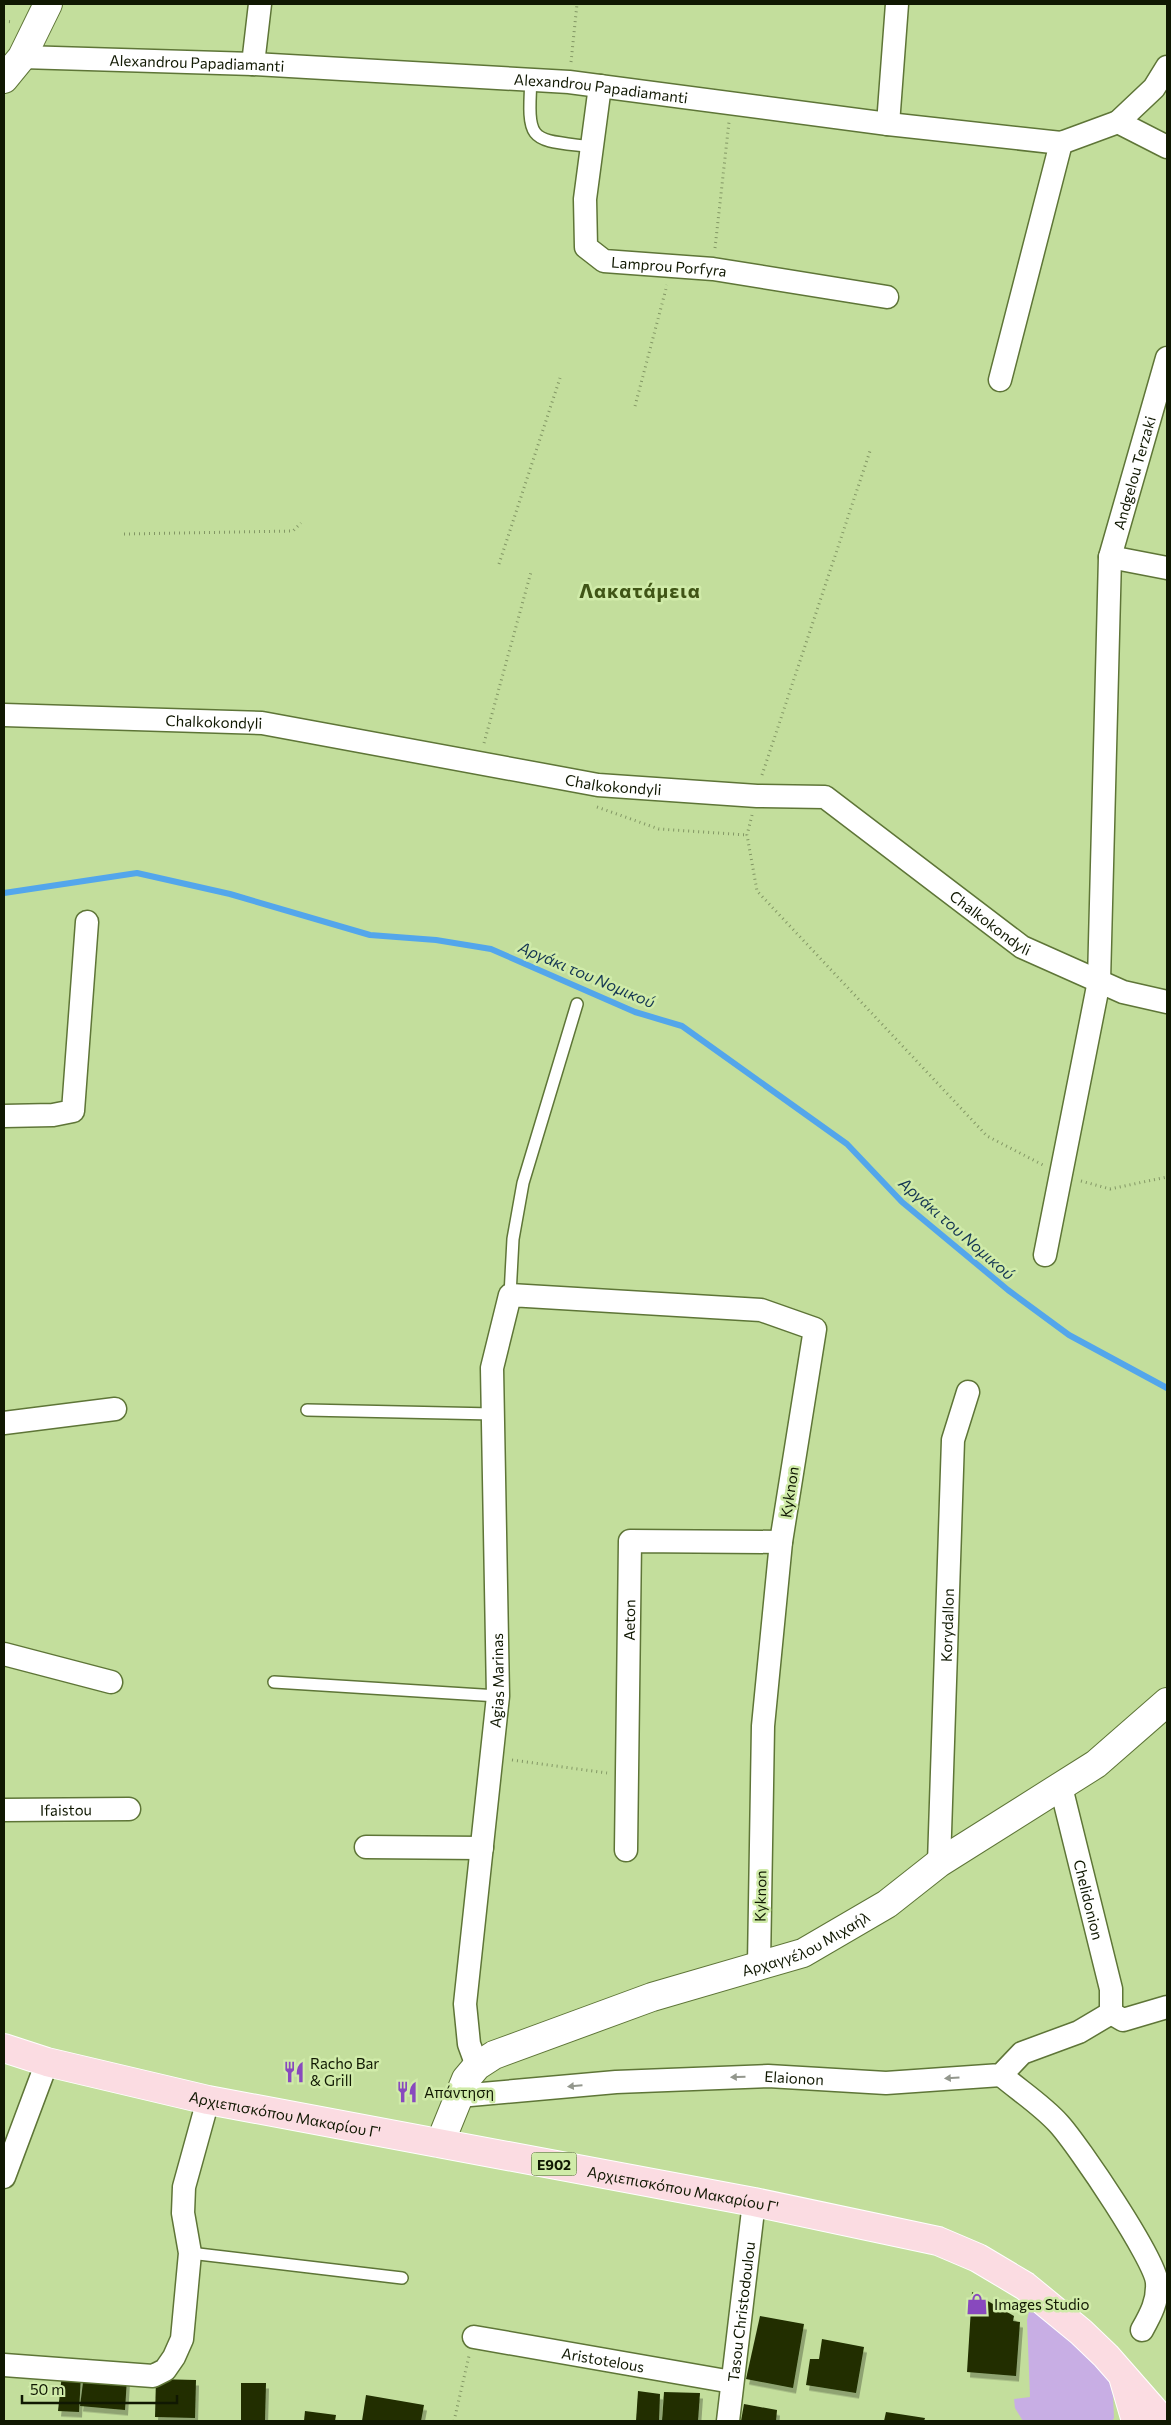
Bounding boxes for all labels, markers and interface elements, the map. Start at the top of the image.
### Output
street label: Alexandrou Papadiamanti [109,51,285,75]
street label: Alexandrou Papadiamanti [513,70,689,107]
street label: Lamprou Porfyra [611,253,728,280]
street label: Andgelou Terzaki [1109,414,1159,532]
district label: Λακατάμεια [579,578,701,602]
street label: Chalkokondyli [165,711,263,732]
street label: Chalkokondyli [564,770,662,798]
street label: Chalkokondyli [946,886,1034,959]
water label: Αργάκι του Νομικού [515,936,658,1011]
water label: Αργάκι του Νομικού [895,1172,1018,1283]
street label: Kyknon [776,1465,802,1519]
street label: Korydallon [937,1588,957,1662]
street label: Aeton [620,1599,638,1641]
street label: Agias Marinas [486,1633,507,1729]
street label: Ifaistou [40,1800,92,1819]
street label: Chelidonion [1070,1858,1107,1942]
street label: Kyknon [751,1870,769,1922]
street label: Αρχαγγέλου Μιχαήλ [740,1907,873,1979]
place label: Racho Bar & Grill [310,2054,379,2089]
restaurant icon: Racho Bar & Grill [281,2059,307,2085]
street label: Elaionon [764,2067,824,2088]
one-way arrow [729,2074,745,2082]
one-way arrow [944,2075,960,2083]
restaurant icon: Απάντηση [394,2079,420,2105]
one-way arrow [567,2082,583,2090]
place label: Απάντηση [424,2083,494,2101]
street label: Αρχιεπισκόπου Μακαρίου Γ' [188,2087,382,2141]
road number: E902 [532,2152,576,2176]
street label: Αρχιεπισκόπου Μακαρίου Γ' [586,2162,780,2216]
street label: Tasou Christodoulou [724,2241,758,2383]
shop icon: Images Studio [964,2291,990,2317]
place label: Images Studio [994,2295,1089,2313]
street label: Aristotelous [560,2343,646,2376]
scale bar [22,2372,178,2404]
text: 50 m [30,2380,64,2398]

